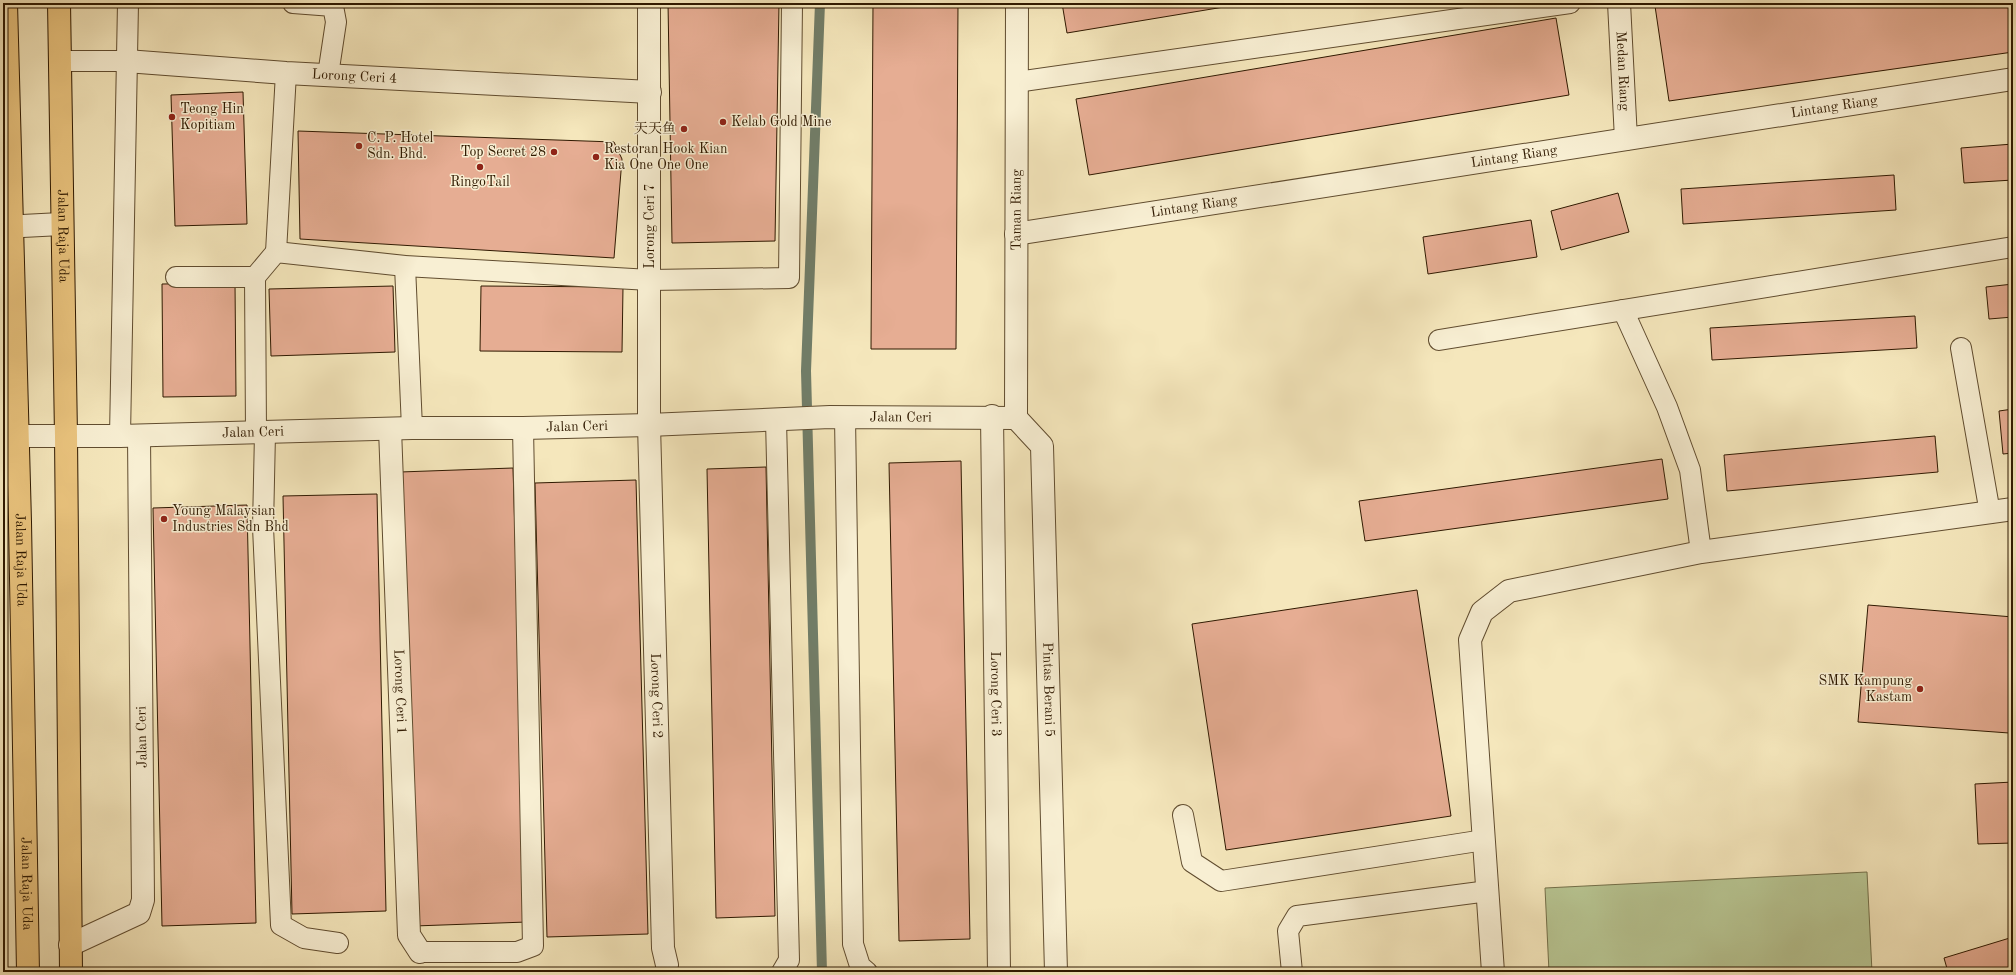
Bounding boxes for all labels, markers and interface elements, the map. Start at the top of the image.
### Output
street label: Medan Riang [1613,31,1632,112]
street label: Lorong Ceri 4 [311,67,398,86]
street label: Lintang Riang [1790,93,1879,120]
place label: Teong Hin Kopitiam [180,102,244,132]
marker: Teong Hin Kopitiam [167,112,177,122]
place label: Kelab Gold Mine [731,115,831,129]
marker: Kelab Gold Mine [718,117,728,127]
place label: 天天鱼 [634,121,676,136]
marker: 天天鱼 [679,124,689,134]
place label: C. P. Hotel Sdn. Bhd. [367,131,434,161]
marker: C. P. Hotel Sdn. Bhd. [354,141,364,151]
place label: Restoran Hook Kian Kia One One One [604,142,728,172]
street label: Lintang Riang [1470,143,1559,170]
place label: Top Secret 28 [460,145,546,159]
marker: Top Secret 28 [549,147,559,157]
marker: Restoran Hook Kian Kia One One One [591,152,601,162]
marker: RingoTail [475,162,485,172]
street label: Taman Riang [1009,169,1024,251]
place label: RingoTail [450,175,510,189]
street label: Lorong Ceri 7 [643,183,657,269]
street label: Jalan Raja Uda [55,189,71,283]
street label: Lintang Riang [1150,193,1239,220]
street label: Jalan Ceri [870,410,932,425]
street label: Jalan Ceri [546,419,608,434]
street label: Jalan Ceri [222,425,284,440]
place label: Young Malaysian Industries Sdn Bhd [172,504,289,534]
street label: Jalan Raja Uda [13,513,29,607]
marker: Young Malaysian Industries Sdn Bhd [159,514,169,524]
street label: Pintas Berani 5 [1040,642,1057,737]
street label: Lorong Ceri 1 [391,649,408,735]
street label: Lorong Ceri 3 [988,651,1003,737]
street label: Lorong Ceri 2 [648,653,664,739]
place label: SMK Kampung Kastam [1819,674,1912,704]
marker: SMK Kampung Kastam [1915,684,1925,694]
street label: Jalan Ceri [134,706,150,768]
street label: Jalan Raja Uda [19,837,34,931]

